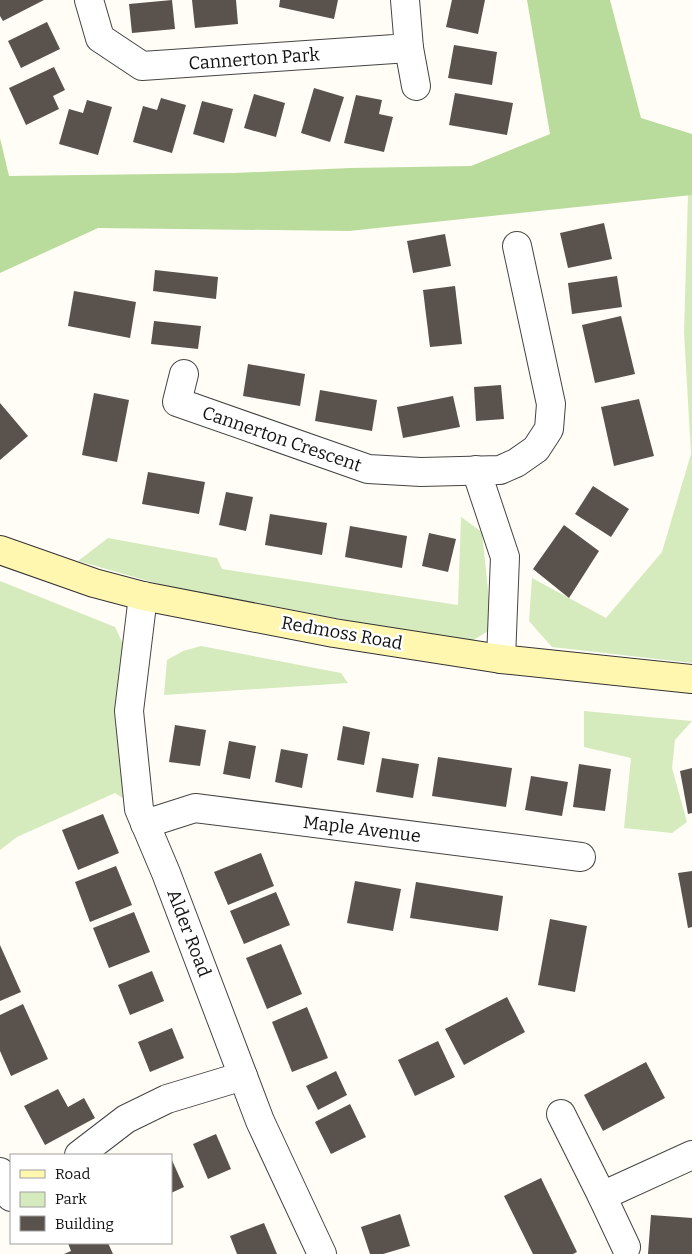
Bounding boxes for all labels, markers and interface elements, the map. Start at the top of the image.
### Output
street label: Cannerton Park [188,43,321,75]
street label: Cannerton Crescent [199,401,365,477]
street label: Redmoss Road [280,612,405,655]
street label: Maple Avenue [302,811,422,847]
street label: Alder Road [162,886,216,980]
legend [10,1154,172,1244]
text: Road [55,1165,90,1183]
text: Park [55,1190,87,1208]
text: Building [55,1215,114,1233]

